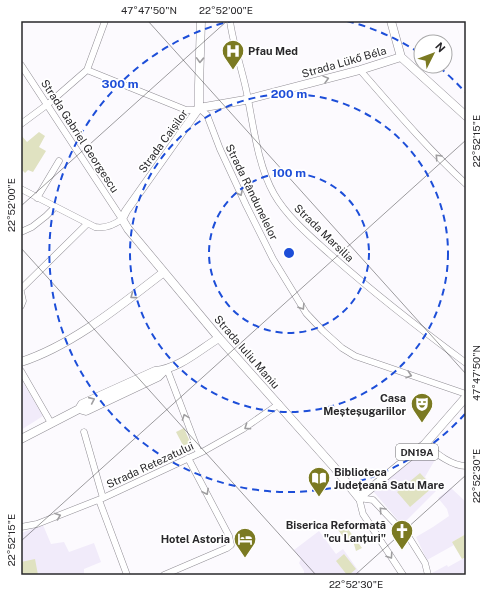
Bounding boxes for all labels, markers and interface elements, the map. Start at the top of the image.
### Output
text: 47°47'50"N [121,4,177,16]
text: 22°52'00"E [199,4,253,16]
north arrow [413,34,453,74]
hospital icon: Pfau Med [220,38,246,71]
text: N [433,40,448,55]
street label: Strada Lükő Béla [300,44,388,80]
place label: Pfau Med [248,45,298,57]
one-way arrow [195,57,204,63]
one-way arrow [323,75,330,84]
street label: Strada Gabriel Georgescu [39,77,121,195]
text: 300 m [102,77,139,91]
text: 200 m [271,87,307,101]
street label: Strada Caișilor [136,107,190,175]
text: 22°52'15"E [470,115,482,167]
street label: Strada Rândunelelor [224,142,280,242]
one-way arrow [435,154,443,162]
text: 100 m [272,166,306,180]
text: 22°52'00"E [5,178,17,232]
one-way arrow [235,189,243,196]
street label: Strada Marsilia [292,202,356,264]
centre of rings [282,246,296,260]
one-way arrow [130,291,137,299]
one-way arrow [298,303,305,310]
street label: Strada Iuliu Maniu [212,313,282,391]
text: 47°47'50"N [470,345,482,401]
one-way arrow [406,370,413,379]
theatre icon: Casa Meșteșugariilor [409,391,435,424]
place label: Casa Meșteșugariilor [323,392,406,417]
one-way arrow [87,397,95,405]
one-way arrow [181,413,190,420]
one-way arrow [244,422,251,429]
street label: Strada Retezatului [105,440,195,490]
road number: DN19A [396,444,438,460]
text: 22°52'30"E [470,449,482,503]
library icon: Biblioteca Judeţeană Satu Mare [306,465,332,498]
place label: Biblioteca Judeţeană Satu Mare [334,466,444,491]
one-way arrow [201,488,209,496]
one-way arrow [380,507,387,514]
one-way arrow [55,512,62,520]
text: 22°52'15"E [5,514,17,566]
church icon: Biserica Reformată "cu Lanțuri" [389,518,415,551]
place label: Biserica Reformată "cu Lanțuri" [286,519,386,544]
hotel icon: Hotel Astoria [232,526,258,559]
place label: Hotel Astoria [161,533,230,545]
one-way arrow [385,552,392,559]
text: 22°52'30"E [329,578,383,590]

